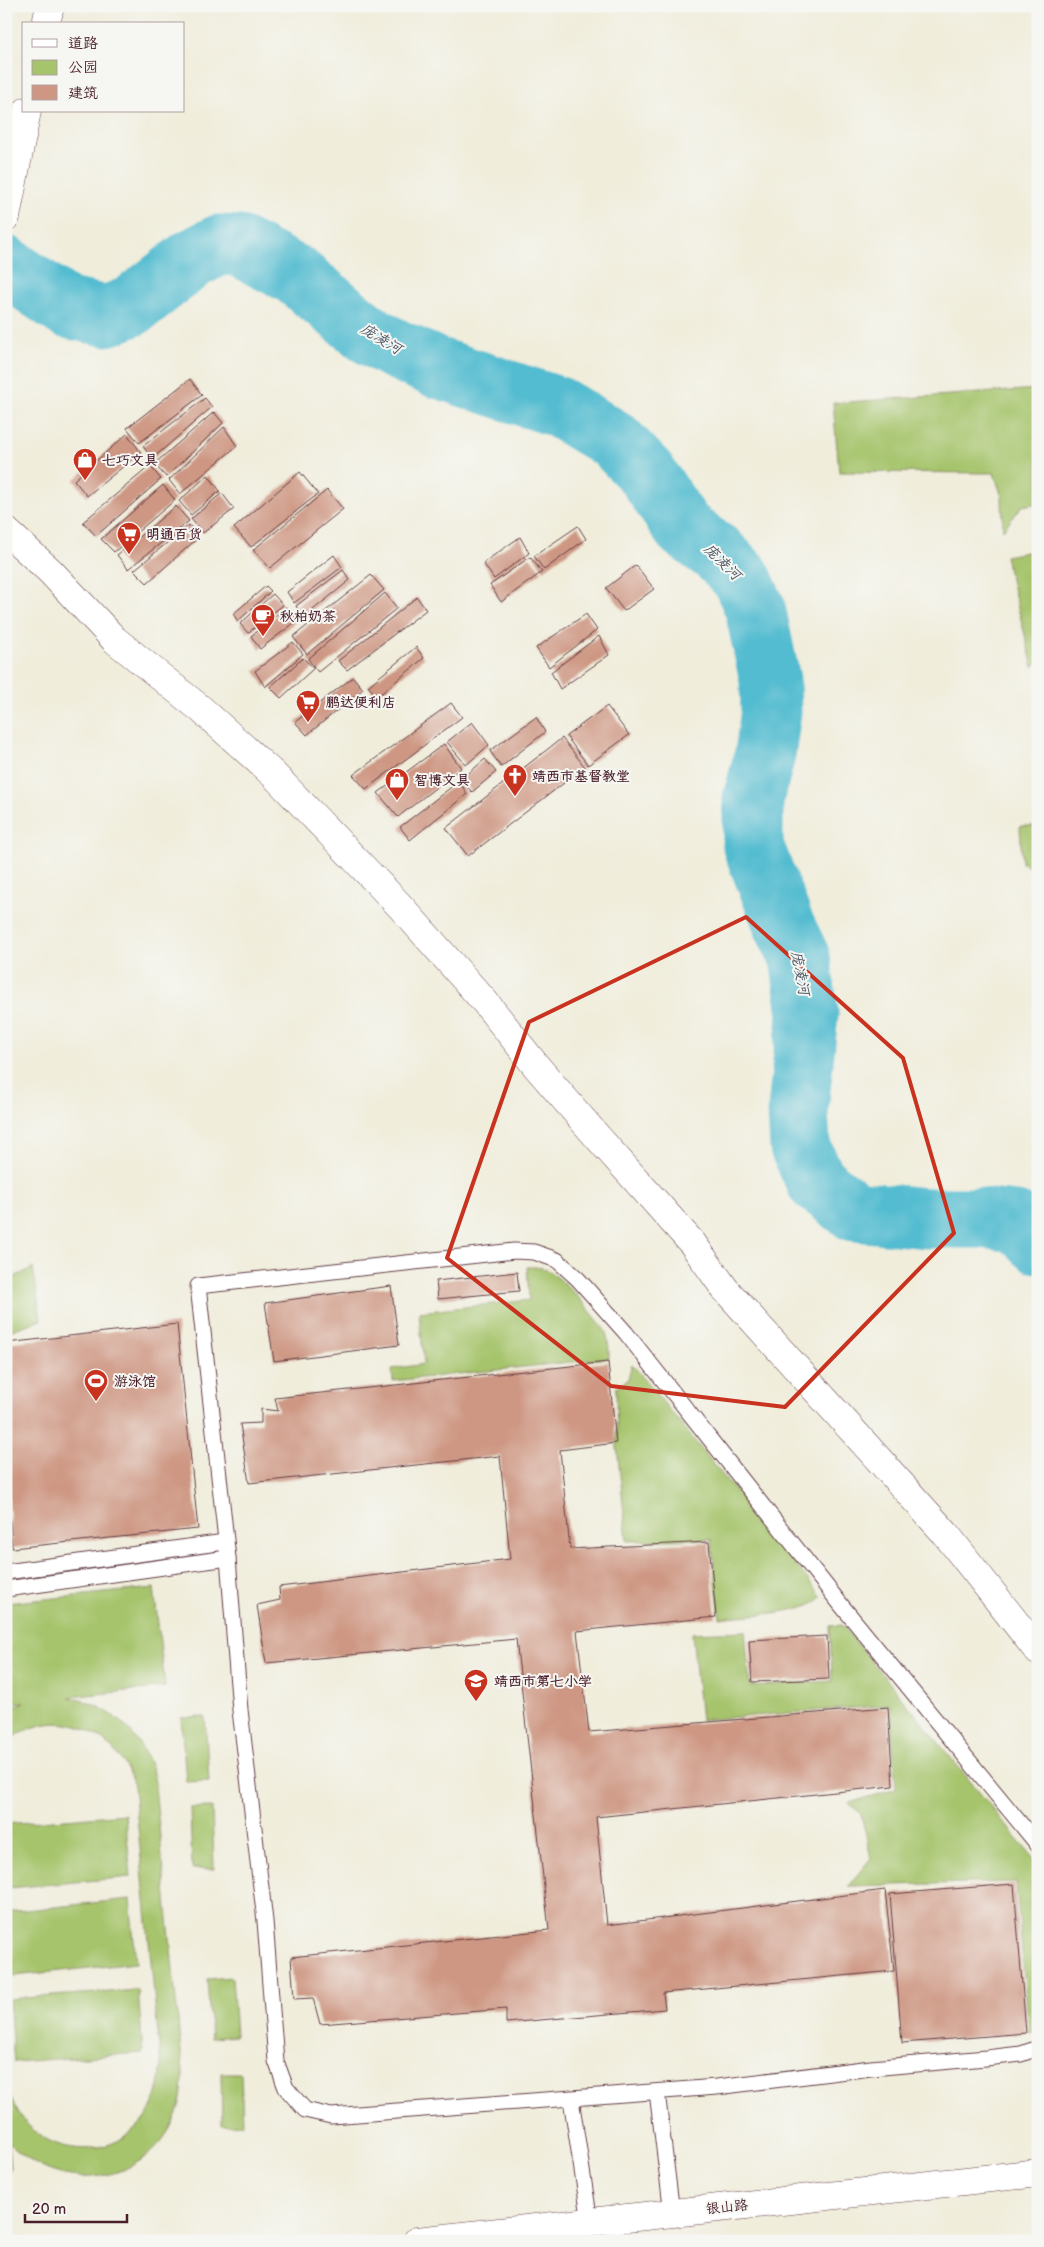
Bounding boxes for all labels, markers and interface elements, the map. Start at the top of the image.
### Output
legend [22,22,185,112]
text: 道路 [68,34,98,53]
text: 公园 [68,58,98,77]
text: 建筑 [68,84,98,103]
water label: 庞凌河 [357,319,408,360]
shop icon: 七巧文具 [72,447,98,481]
place label: 七巧文具 [102,452,158,469]
supermarket icon: 明通百货 [116,521,142,555]
place label: 明通百货 [146,526,202,543]
water label: 庞凌河 [699,540,747,587]
cafe icon: 秋柏奶茶 [250,603,276,637]
place label: 秋柏奶茶 [280,608,336,625]
supermarket icon: 鹏达便利店 [295,689,321,723]
place label: 鹏达便利店 [325,694,396,711]
church icon: 靖西市基督教堂 [502,763,528,797]
shop icon: 智博文具 [384,767,410,801]
place label: 靖西市基督教堂 [532,768,630,785]
place label: 智博文具 [414,772,470,789]
water label: 庞凌河 [786,949,814,1000]
sports icon: 游泳馆 [83,1368,109,1402]
place label: 游泳馆 [114,1373,156,1390]
school or university icon: 靖西市第七小学 [463,1668,489,1702]
place label: 靖西市第七小学 [494,1673,592,1690]
scale bar [25,2192,128,2224]
street label: 银山路 [705,2196,749,2218]
text: 20 m [32,2200,66,2219]

